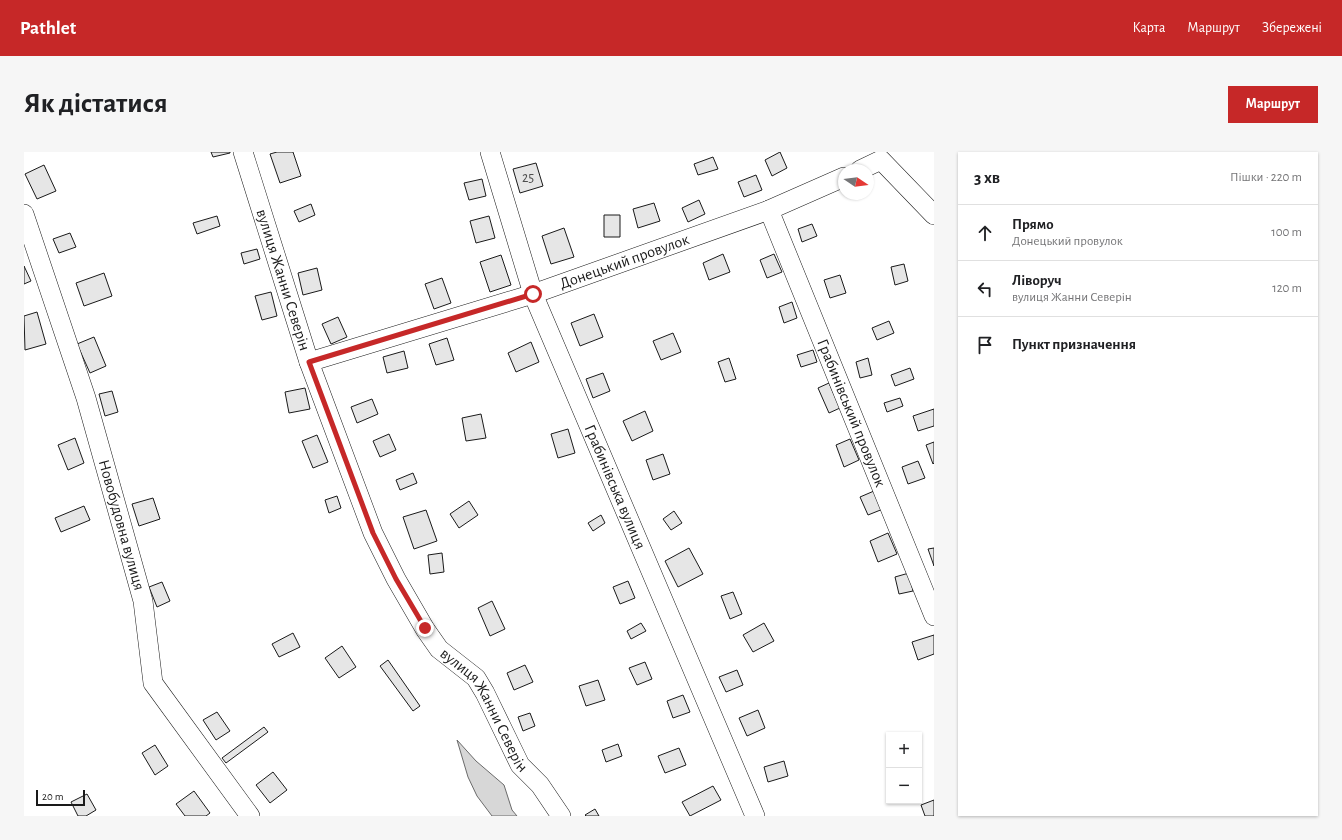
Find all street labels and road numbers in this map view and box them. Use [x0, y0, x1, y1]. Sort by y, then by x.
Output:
street label: вулиця Жанни Северін [253, 207, 313, 353]
street label: Донецький провулок [557, 231, 692, 292]
street label: Грабинівський провулок [814, 336, 889, 490]
street label: Грабинівська вулиця [582, 422, 649, 552]
street label: Новобудовна вулиця [96, 458, 148, 592]
street label: вулиця Жанни Северін [437, 645, 530, 775]

